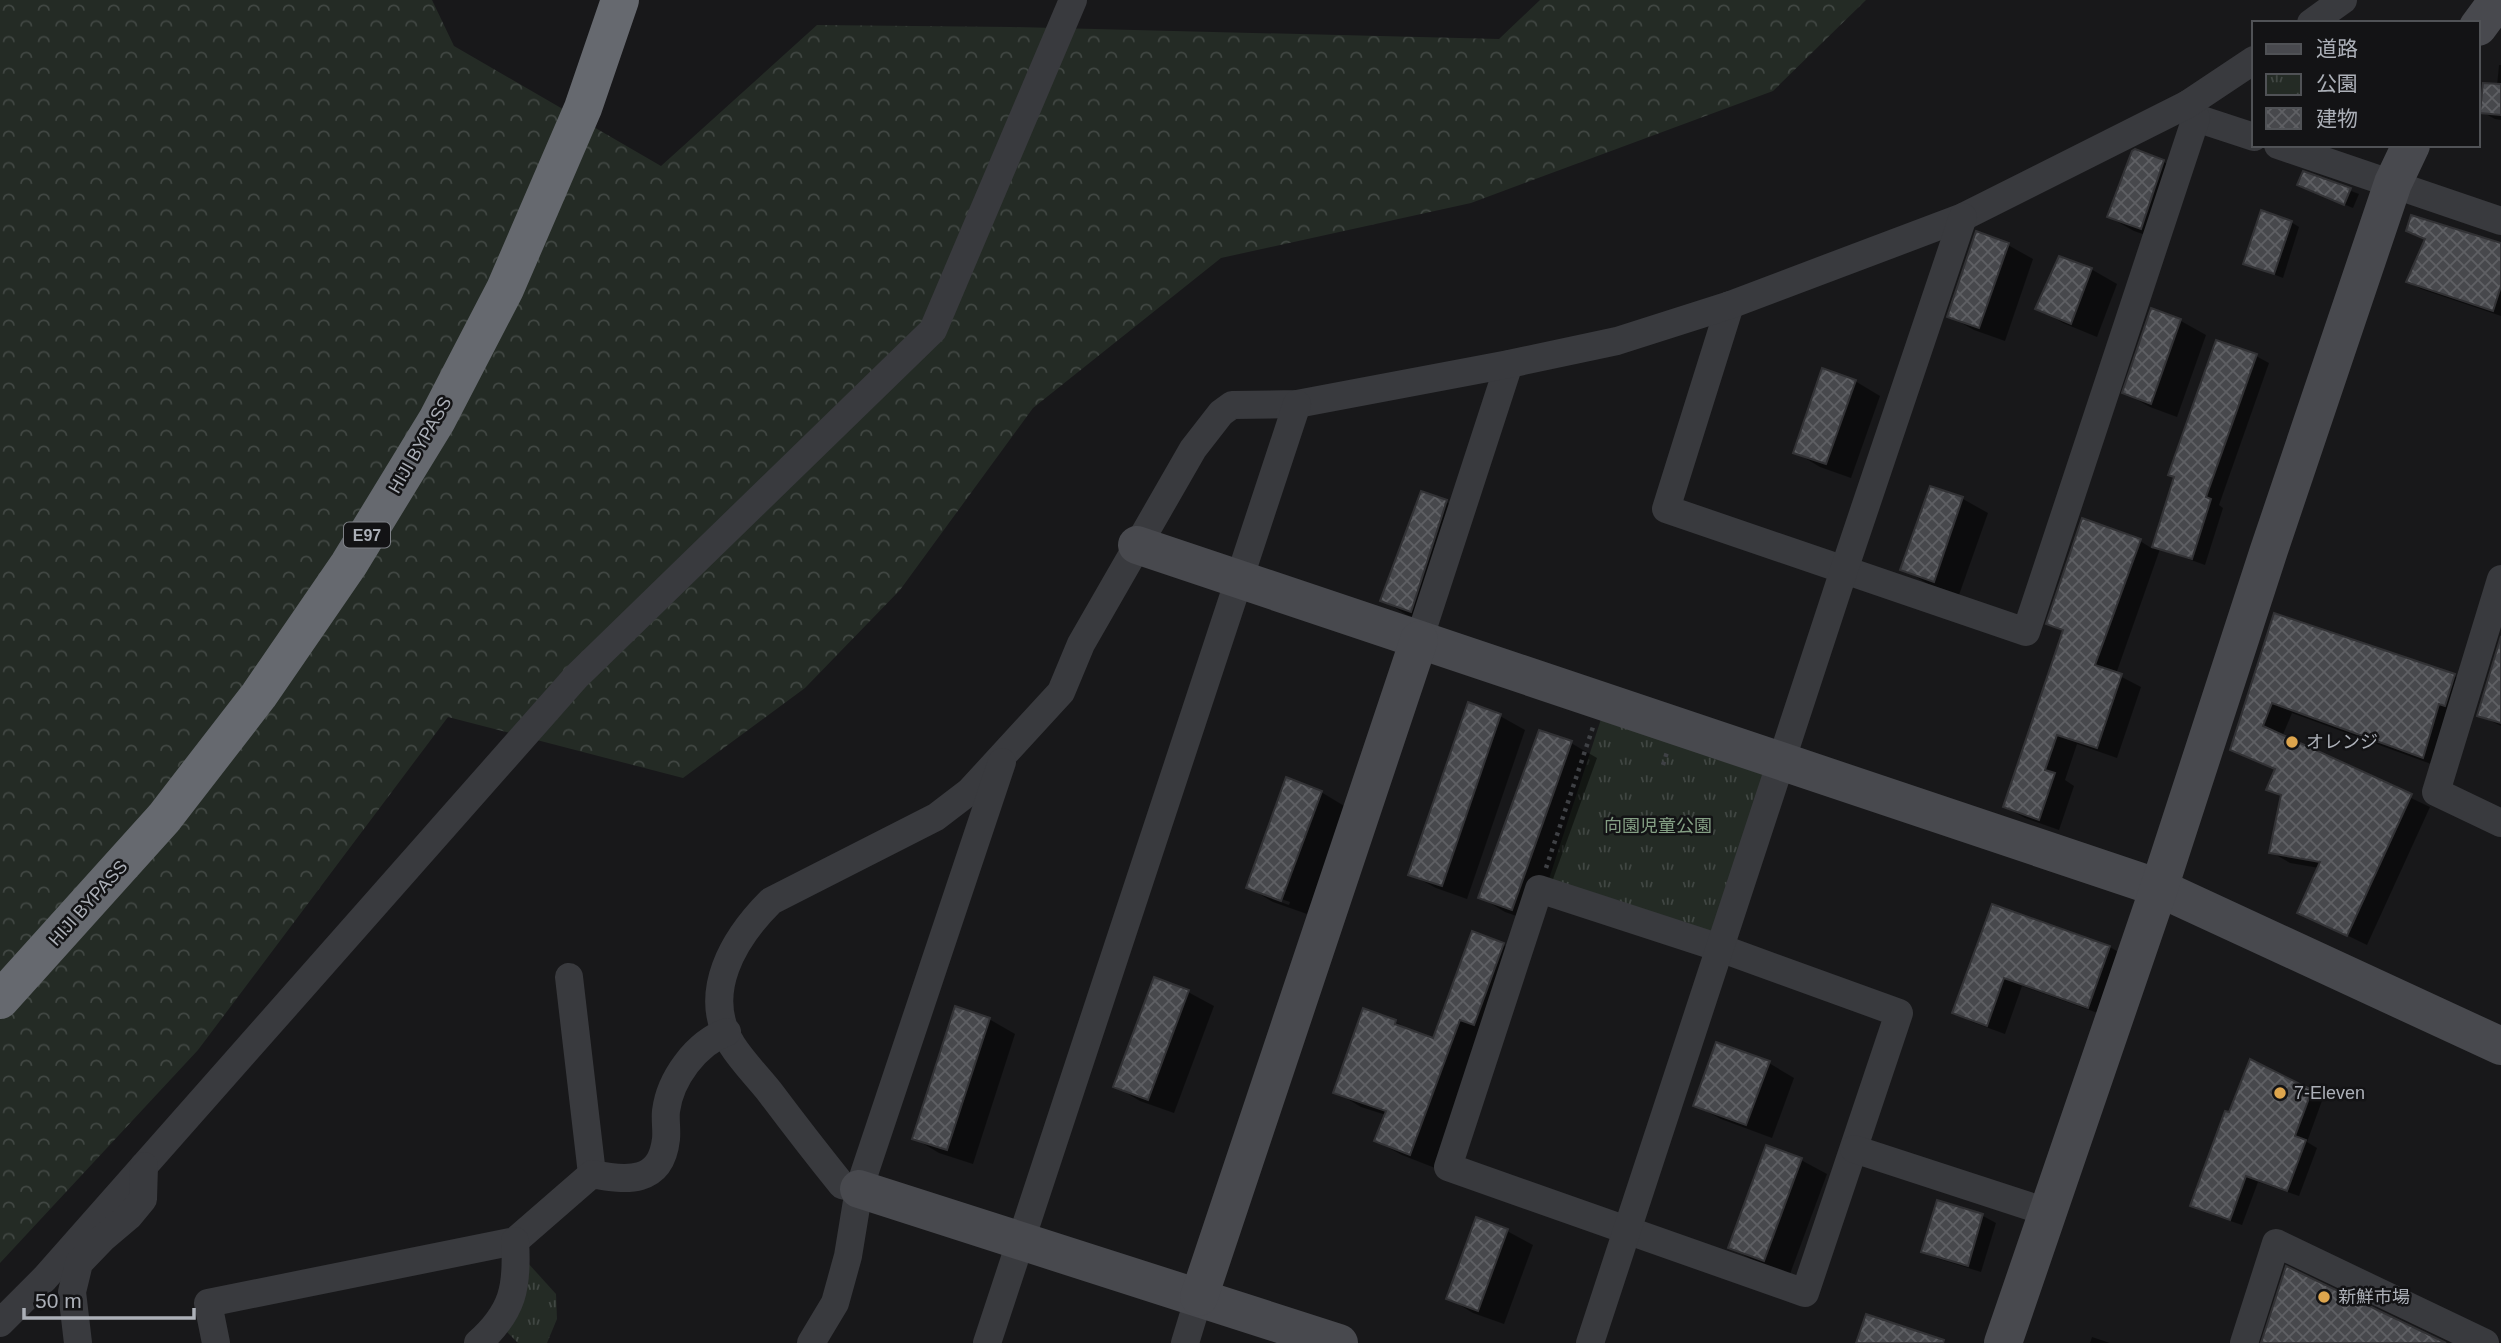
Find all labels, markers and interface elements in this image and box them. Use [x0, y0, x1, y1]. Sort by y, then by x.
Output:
legend [2252, 21, 2480, 147]
text: 道路 [2316, 37, 2358, 60]
text: 公園 [2316, 72, 2358, 95]
text: 建物 [2316, 107, 2358, 130]
street label: HIJI BYPASS [384, 393, 456, 497]
road number: E97 [344, 522, 390, 548]
place label: オレンジ [2306, 732, 2378, 752]
marker: オレンジ [2284, 734, 2300, 750]
park label: 向園児童公園 [1604, 816, 1712, 836]
street label: HIJI BYPASS [45, 856, 131, 950]
place label: 7-Eleven [2294, 1083, 2365, 1103]
marker: 7-Eleven [2272, 1085, 2288, 1101]
scale bar [24, 1276, 194, 1320]
place label: 新鮮市場 [2338, 1287, 2410, 1307]
text: 50 m [35, 1289, 82, 1312]
marker: 新鮮市場 [2316, 1289, 2332, 1305]

